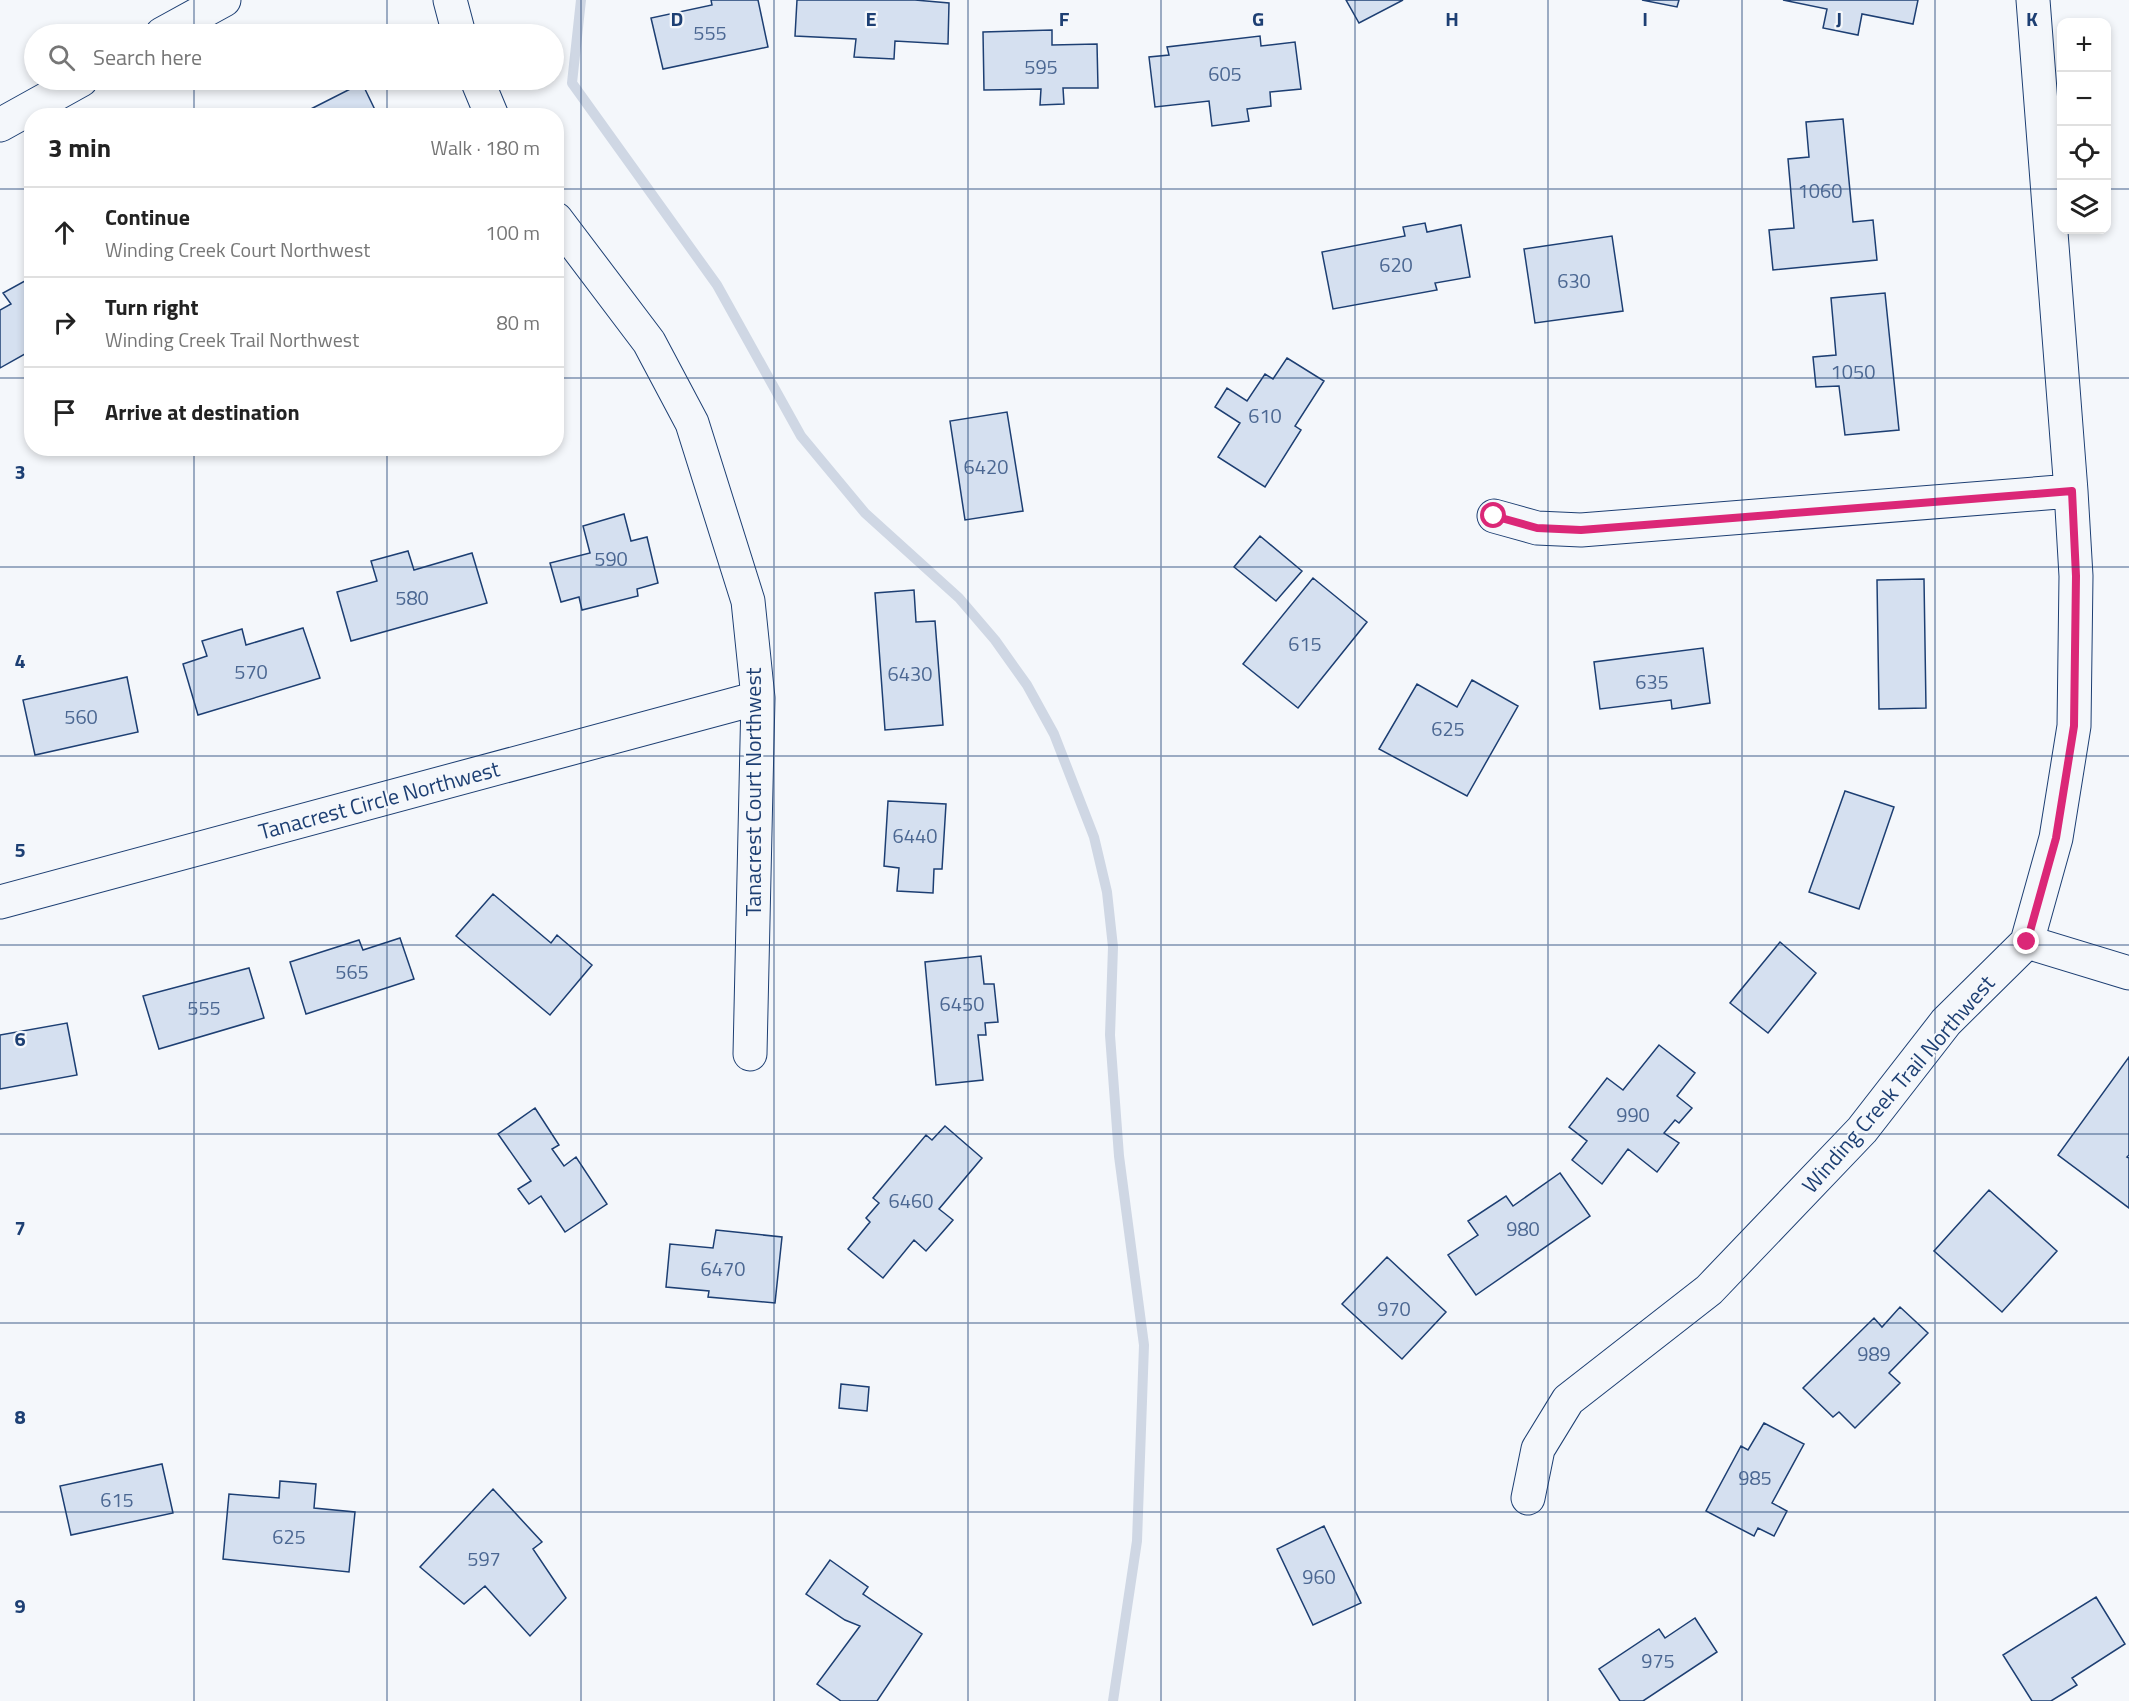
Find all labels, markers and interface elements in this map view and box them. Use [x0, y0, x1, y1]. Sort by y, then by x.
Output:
text: D [671, 3, 683, 34]
text: E [865, 3, 877, 34]
text: F [1059, 3, 1070, 34]
text: G [1252, 3, 1264, 34]
text: H [1445, 3, 1459, 34]
text: I [1642, 3, 1648, 34]
text: J [1836, 3, 1842, 34]
text: K [2026, 3, 2038, 34]
house number: 555 [693, 17, 727, 48]
map controls [2057, 18, 2111, 234]
button: + [2057, 18, 2111, 72]
search box [24, 24, 564, 90]
text: Search here [93, 40, 202, 74]
icon: search [45, 41, 78, 74]
house number: 595 [1024, 51, 1058, 82]
house number: 605 [1208, 58, 1242, 89]
button: − [2057, 72, 2111, 126]
button: locate [2057, 126, 2111, 180]
text: 3 min [48, 128, 111, 167]
text: Walk · 180 m [431, 132, 540, 163]
house number: 1060 [1798, 175, 1842, 206]
button: layers [2057, 180, 2111, 234]
text: Continue [105, 200, 190, 234]
icon: ahead [48, 216, 81, 249]
text: 100 m [485, 217, 540, 248]
text: Winding Creek Court Northwest [105, 234, 370, 265]
house number: 620 [1379, 249, 1413, 280]
house number: 630 [1557, 265, 1591, 296]
text: Turn right [105, 290, 199, 324]
icon: right [48, 306, 81, 339]
text: 80 m [496, 307, 540, 338]
text: Winding Creek Trail Northwest [105, 324, 359, 355]
house number: 1050 [1831, 356, 1875, 387]
text: Arrive at destination [105, 395, 300, 429]
icon: arrive [48, 396, 81, 429]
house number: 610 [1248, 400, 1282, 431]
house number: 6420 [964, 451, 1008, 482]
text: 3 [14, 456, 26, 487]
route start [1480, 502, 1506, 528]
house number: 590 [594, 543, 628, 574]
house number: 580 [395, 582, 429, 613]
house number: 615 [1288, 628, 1322, 659]
text: 4 [14, 645, 26, 676]
house number: 570 [234, 656, 268, 687]
house number: 6430 [888, 658, 932, 689]
house number: 635 [1635, 666, 1669, 697]
street label: Tanacrest Court Northwest [736, 667, 770, 916]
house number: 560 [64, 701, 98, 732]
house number: 625 [1431, 713, 1465, 744]
street label: Tanacrest Circle Northwest [255, 751, 504, 849]
house number: 6440 [893, 820, 937, 851]
text: 5 [14, 834, 26, 865]
route end [2013, 928, 2039, 954]
house number: 565 [335, 956, 369, 987]
street label: Winding Creek Trail Northwest [1793, 967, 2003, 1201]
house number: 6450 [940, 988, 984, 1019]
house number: 555 [187, 992, 221, 1023]
text: 6 [14, 1023, 26, 1054]
house number: 990 [1616, 1099, 1650, 1130]
house number: 6460 [889, 1185, 933, 1216]
text: 7 [14, 1212, 26, 1243]
house number: 980 [1506, 1213, 1540, 1244]
house number: 6470 [701, 1253, 745, 1284]
house number: 970 [1377, 1293, 1411, 1324]
house number: 989 [1857, 1338, 1891, 1369]
text: 8 [14, 1401, 26, 1432]
house number: 985 [1738, 1462, 1772, 1493]
house number: 615 [100, 1484, 134, 1515]
house number: 625 [272, 1521, 306, 1552]
house number: 597 [467, 1543, 501, 1574]
house number: 960 [1302, 1561, 1336, 1592]
text: 9 [14, 1590, 26, 1621]
house number: 975 [1641, 1645, 1675, 1676]

